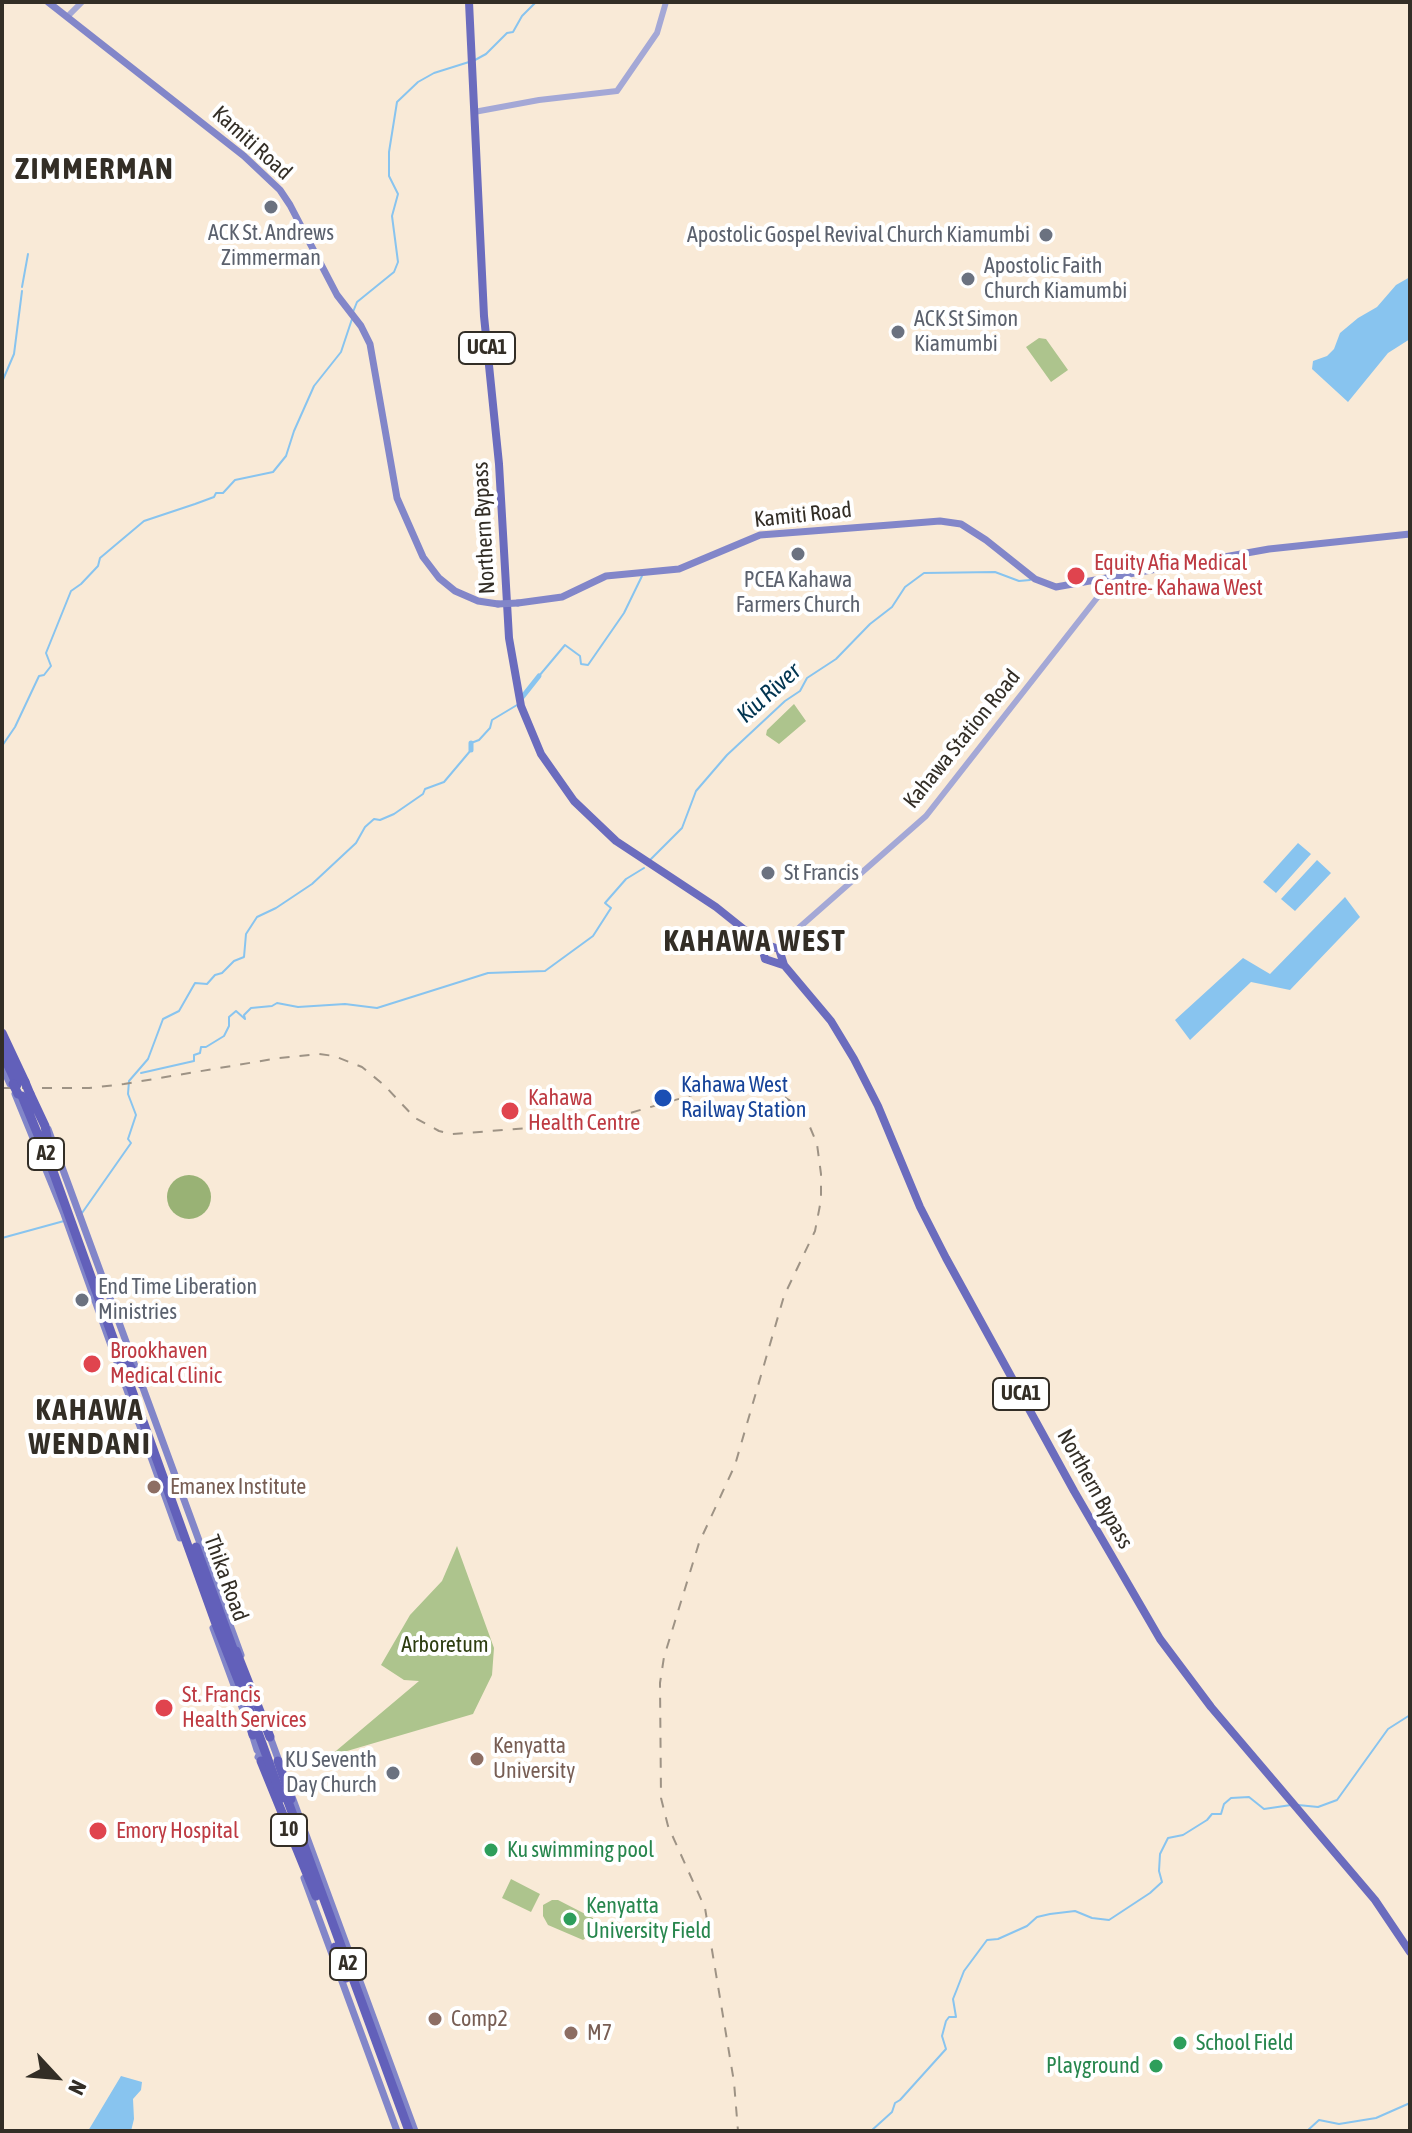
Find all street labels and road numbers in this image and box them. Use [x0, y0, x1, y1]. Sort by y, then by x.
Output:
street label: Kamiti Road [207, 100, 297, 186]
road number: UCA1 [459, 332, 515, 364]
street label: Northern Bypass [467, 461, 501, 595]
street label: Kamiti Road [753, 497, 853, 533]
street label: Kahawa Station Road [898, 664, 1026, 814]
road number: A2 [28, 1138, 64, 1170]
road number: UCA1 [993, 1378, 1049, 1410]
street label: Northern Bypass [1051, 1425, 1139, 1553]
street label: Thika Road [198, 1531, 254, 1625]
road number: 10 [271, 1814, 307, 1846]
road number: A2 [330, 1948, 366, 1980]

